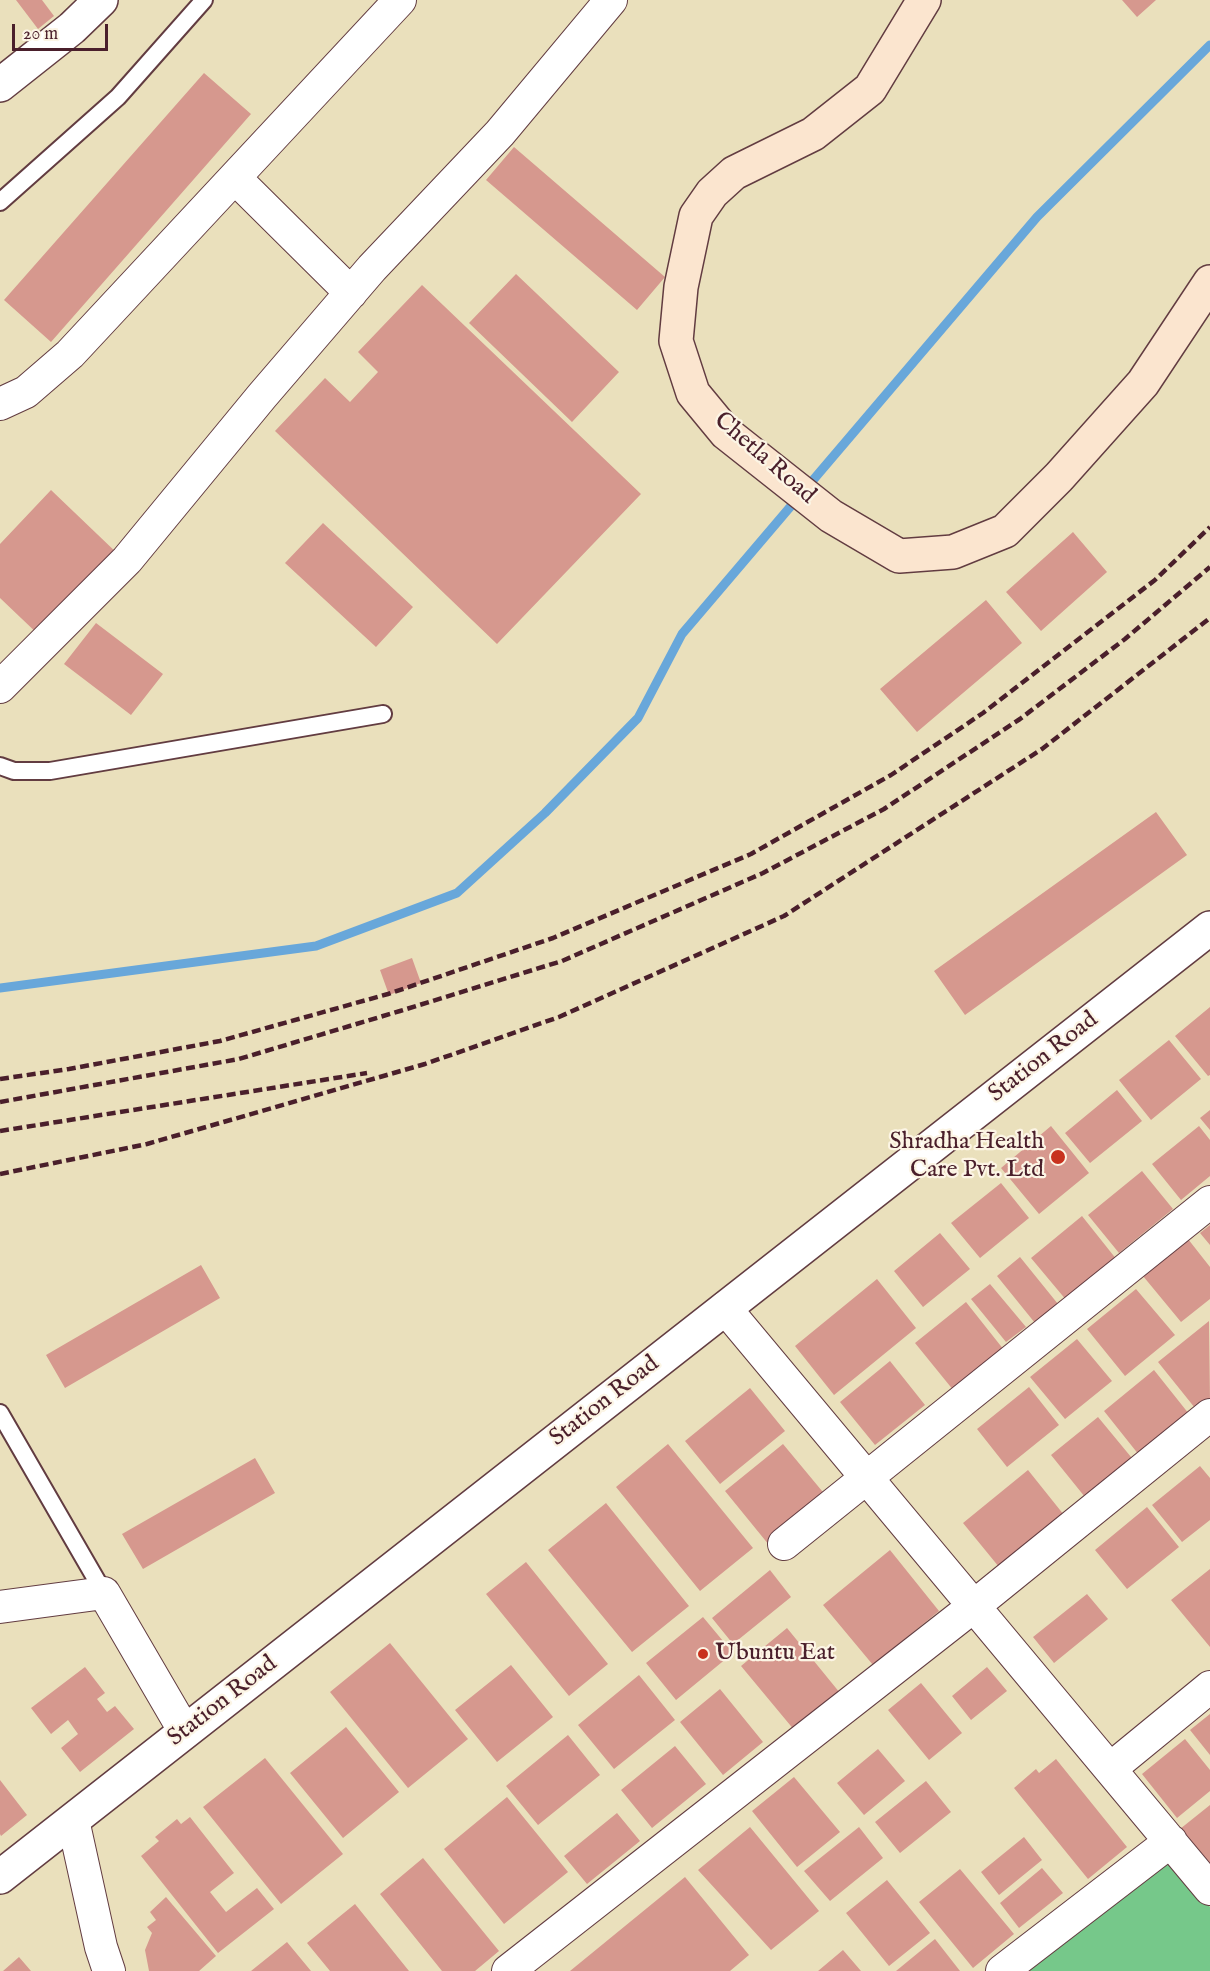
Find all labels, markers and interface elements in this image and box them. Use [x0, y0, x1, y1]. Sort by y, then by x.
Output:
scale bar [15, 12, 111, 50]
text: 20 m [23, 23, 58, 46]
street label: Chetla Road [707, 407, 821, 511]
street label: Station Road [984, 1006, 1104, 1110]
place label: Shradha Health Care Pvt. Ltd [889, 1129, 1044, 1185]
marker: Shradha Health Care Pvt. Ltd [1049, 1148, 1067, 1166]
street label: Station Road [545, 1350, 665, 1454]
place label: Ubuntu Eat [715, 1640, 835, 1668]
marker: Ubuntu Eat [696, 1647, 710, 1661]
street label: Station Road [163, 1650, 283, 1754]

